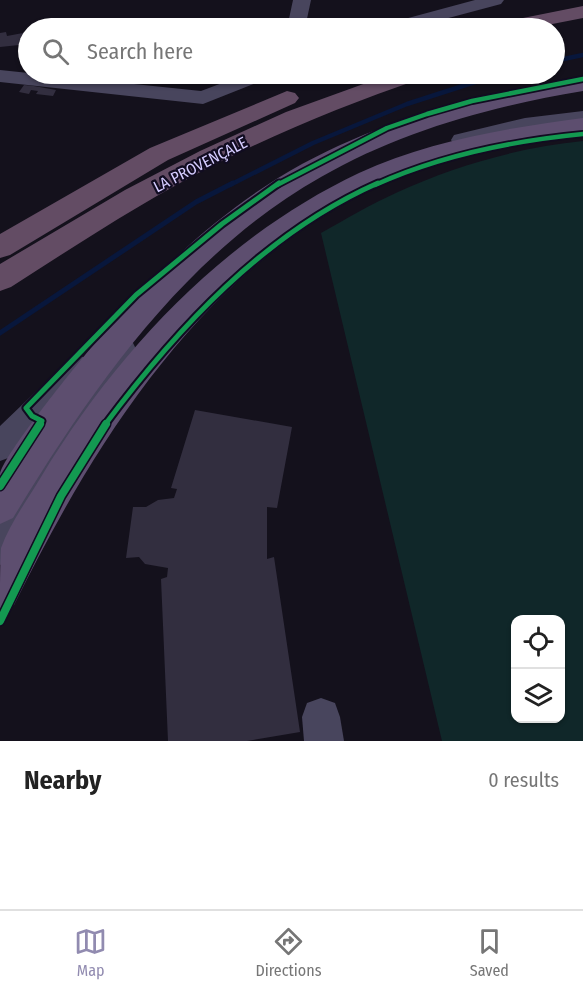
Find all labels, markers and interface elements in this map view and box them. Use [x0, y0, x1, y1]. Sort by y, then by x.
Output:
search box [18, 18, 565, 84]
icon: search [39, 35, 72, 68]
text: Search here [87, 38, 193, 65]
street label: LA PROVENÇALE [150, 133, 251, 197]
map controls [511, 615, 565, 723]
button: locate [511, 615, 565, 669]
button: layers [511, 669, 565, 723]
text: Nearby [24, 765, 101, 796]
text: 0 results [488, 768, 559, 792]
tab: Map [74, 925, 107, 980]
tab: Directions [255, 925, 322, 980]
tab: Saved [470, 925, 509, 980]

